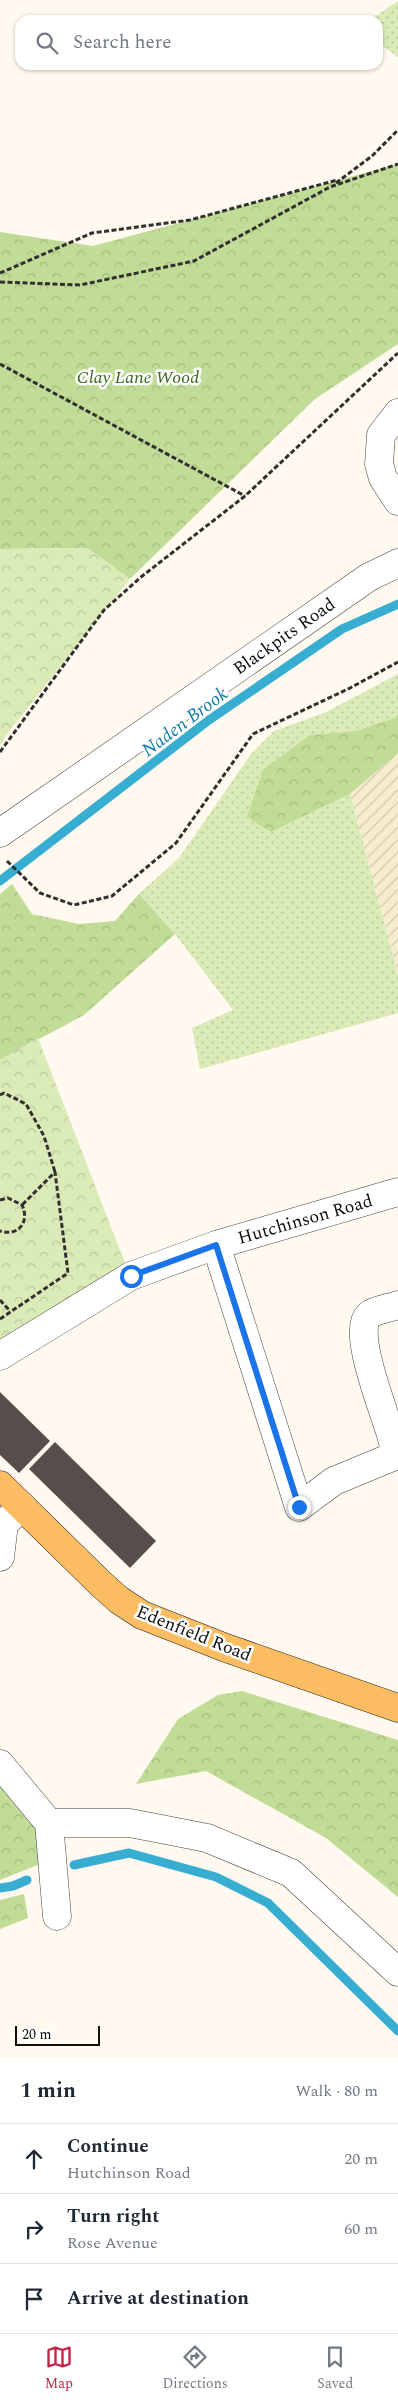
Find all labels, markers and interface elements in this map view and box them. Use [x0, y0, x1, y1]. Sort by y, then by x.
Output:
search box [15, 15, 383, 70]
text: Search here [73, 28, 172, 57]
icon: search [33, 29, 61, 57]
park label: Clay Lane Wood [77, 364, 199, 391]
street label: Blackpits Road [228, 591, 341, 682]
water label: Naden Brook [135, 680, 235, 765]
street label: Hutchinson Road [235, 1187, 376, 1252]
route start [120, 1265, 143, 1288]
route end [288, 1496, 311, 1519]
street label: Edenfield Road [132, 1598, 255, 1669]
scale bar [15, 2023, 100, 2046]
text: 20 m [22, 2024, 52, 2045]
text: 1 min [20, 2075, 76, 2107]
text: Walk · 80 m [295, 2079, 378, 2103]
text: Continue [67, 2132, 149, 2161]
icon: ahead [20, 2145, 48, 2173]
text: 20 m [344, 2147, 378, 2171]
text: Hutchinson Road [67, 2161, 191, 2185]
text: Turn right [67, 2202, 160, 2231]
icon: right [20, 2215, 48, 2243]
text: 60 m [344, 2217, 378, 2241]
text: Rose Avenue [67, 2231, 158, 2255]
text: Arrive at destination [67, 2284, 249, 2313]
icon: arrive [20, 2285, 48, 2313]
tab: Map [45, 2343, 73, 2394]
tab: Directions [162, 2343, 228, 2394]
tab: Saved [317, 2343, 353, 2394]

